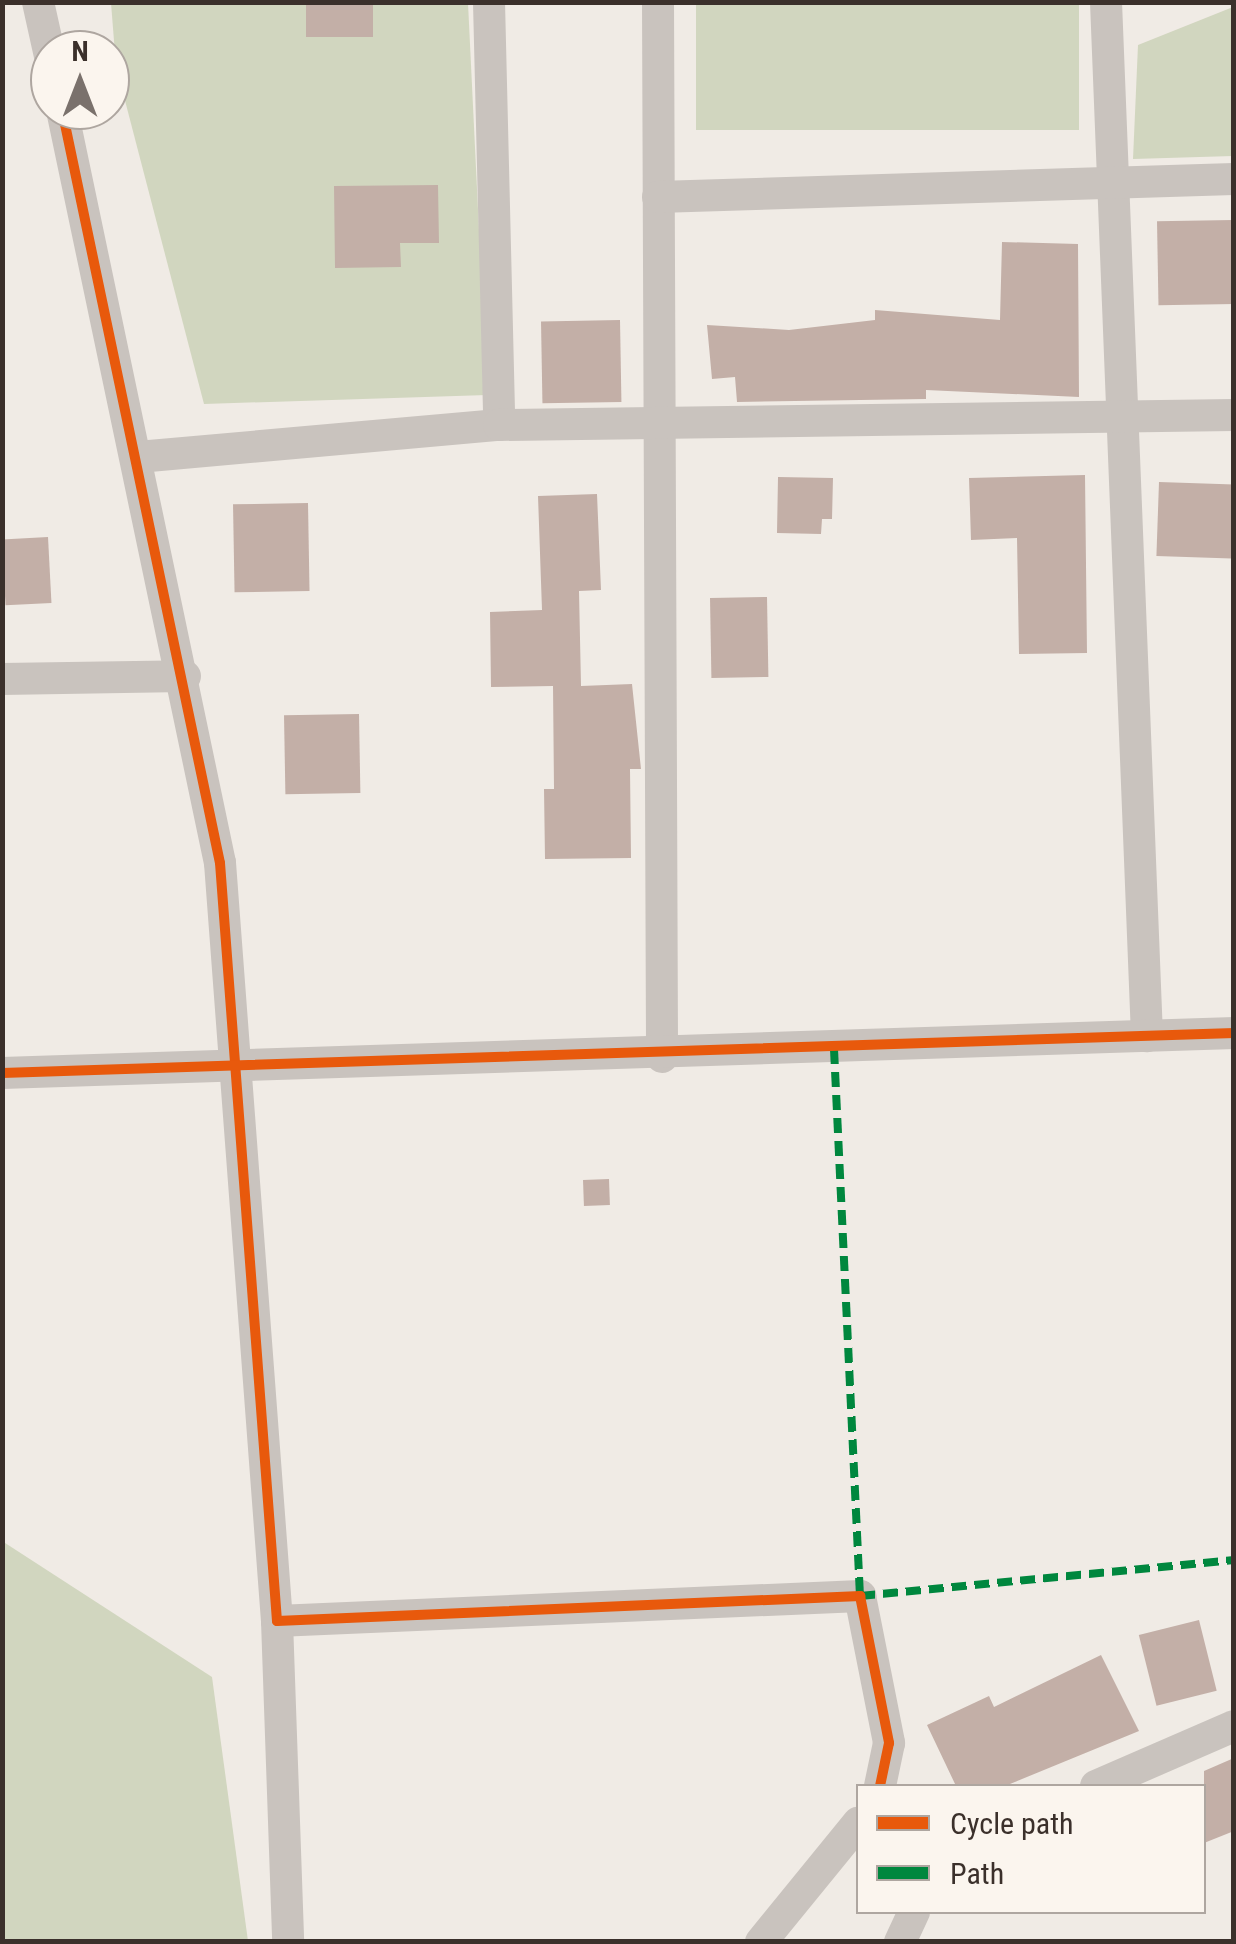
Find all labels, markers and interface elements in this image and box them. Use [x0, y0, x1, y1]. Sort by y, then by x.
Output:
north arrow [30, 30, 130, 130]
text: N [71, 35, 89, 68]
legend [856, 1784, 1206, 1914]
text: Cycle path [950, 1806, 1074, 1841]
text: Path [950, 1856, 1004, 1891]

